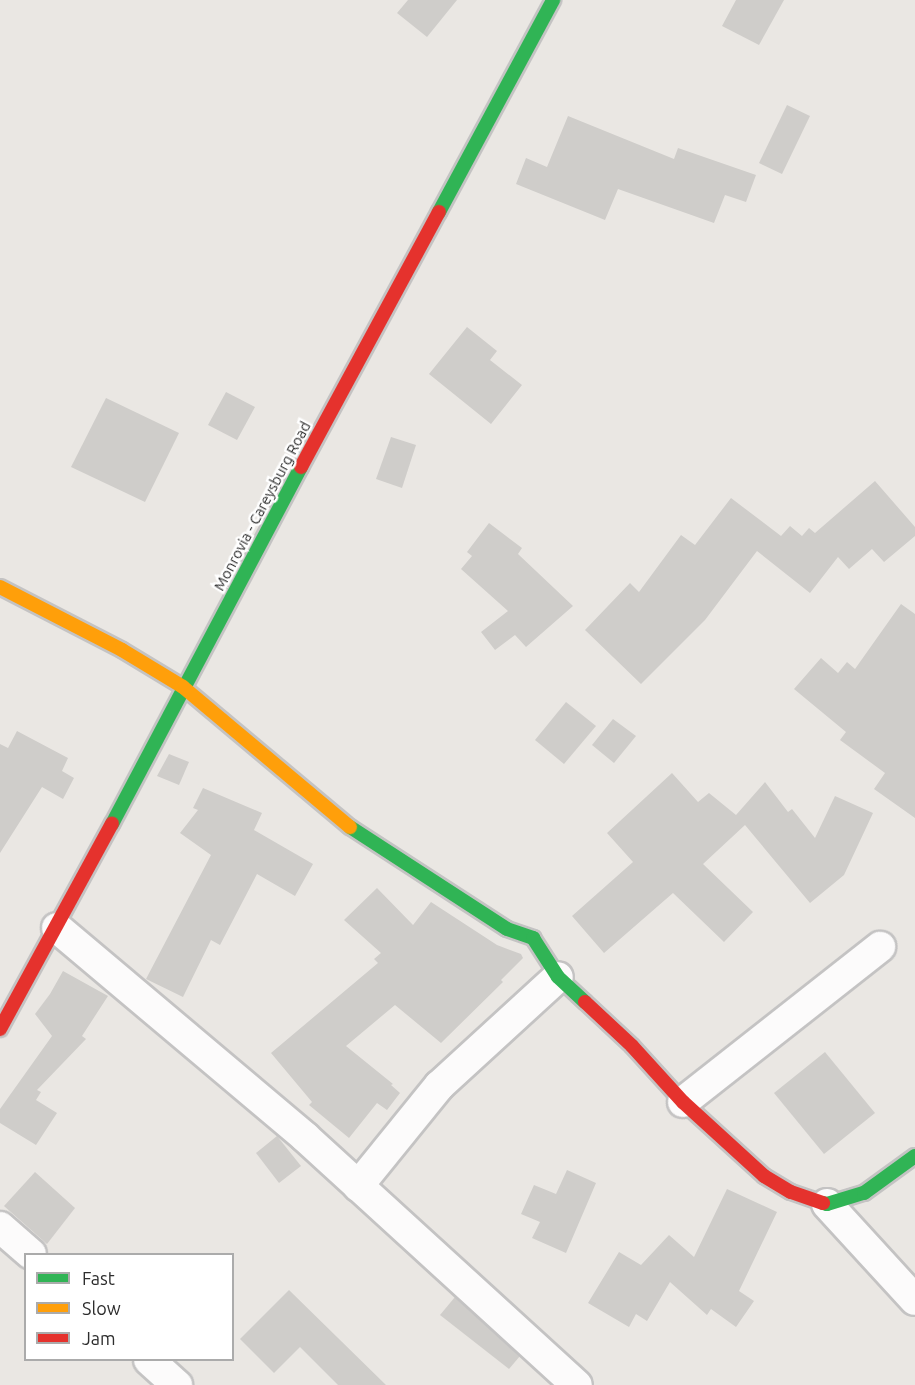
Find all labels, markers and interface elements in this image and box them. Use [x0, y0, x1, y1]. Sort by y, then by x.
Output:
street label: Monrovia - Careysburg Road [210, 418, 314, 594]
legend [24, 1253, 234, 1361]
text: Fast [82, 1268, 115, 1288]
text: Slow [82, 1298, 121, 1318]
text: Jam [82, 1328, 116, 1348]

